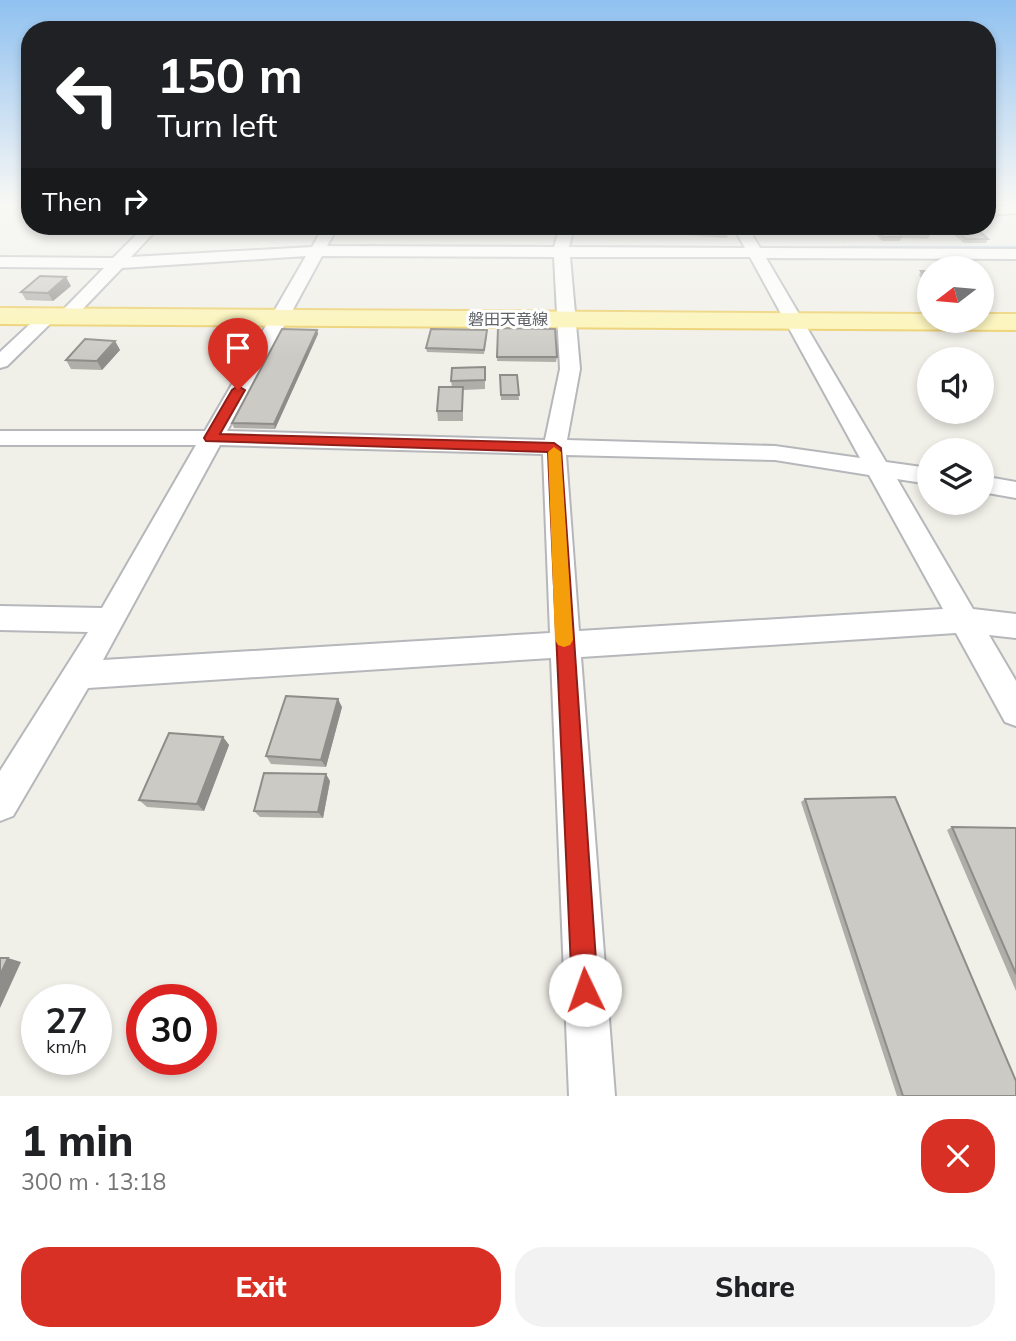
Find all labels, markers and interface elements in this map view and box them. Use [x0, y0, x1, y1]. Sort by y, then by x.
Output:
text: 150 m [157, 44, 303, 105]
icon: left [42, 49, 133, 140]
text: Turn left [157, 105, 277, 145]
icon: right [116, 182, 154, 220]
text: Then [42, 185, 102, 218]
north arrow [917, 256, 994, 332]
map controls [917, 256, 994, 515]
street label: 磐田天竜線 [468, 309, 548, 329]
pin [208, 318, 268, 390]
icon: arrive [219, 329, 257, 367]
button: sound [917, 347, 994, 424]
button: layers [917, 438, 994, 515]
position arrow [548, 953, 622, 1027]
speed limit sign: 30 [126, 984, 217, 1075]
text: 27 [45, 998, 88, 1042]
text: km/h [46, 1035, 87, 1058]
text: 1 min [21, 1114, 134, 1167]
button: close [921, 1119, 995, 1193]
text: 300 m · 13:18 [21, 1167, 166, 1196]
button: Exit [21, 1247, 501, 1327]
button: Share [515, 1247, 995, 1327]

